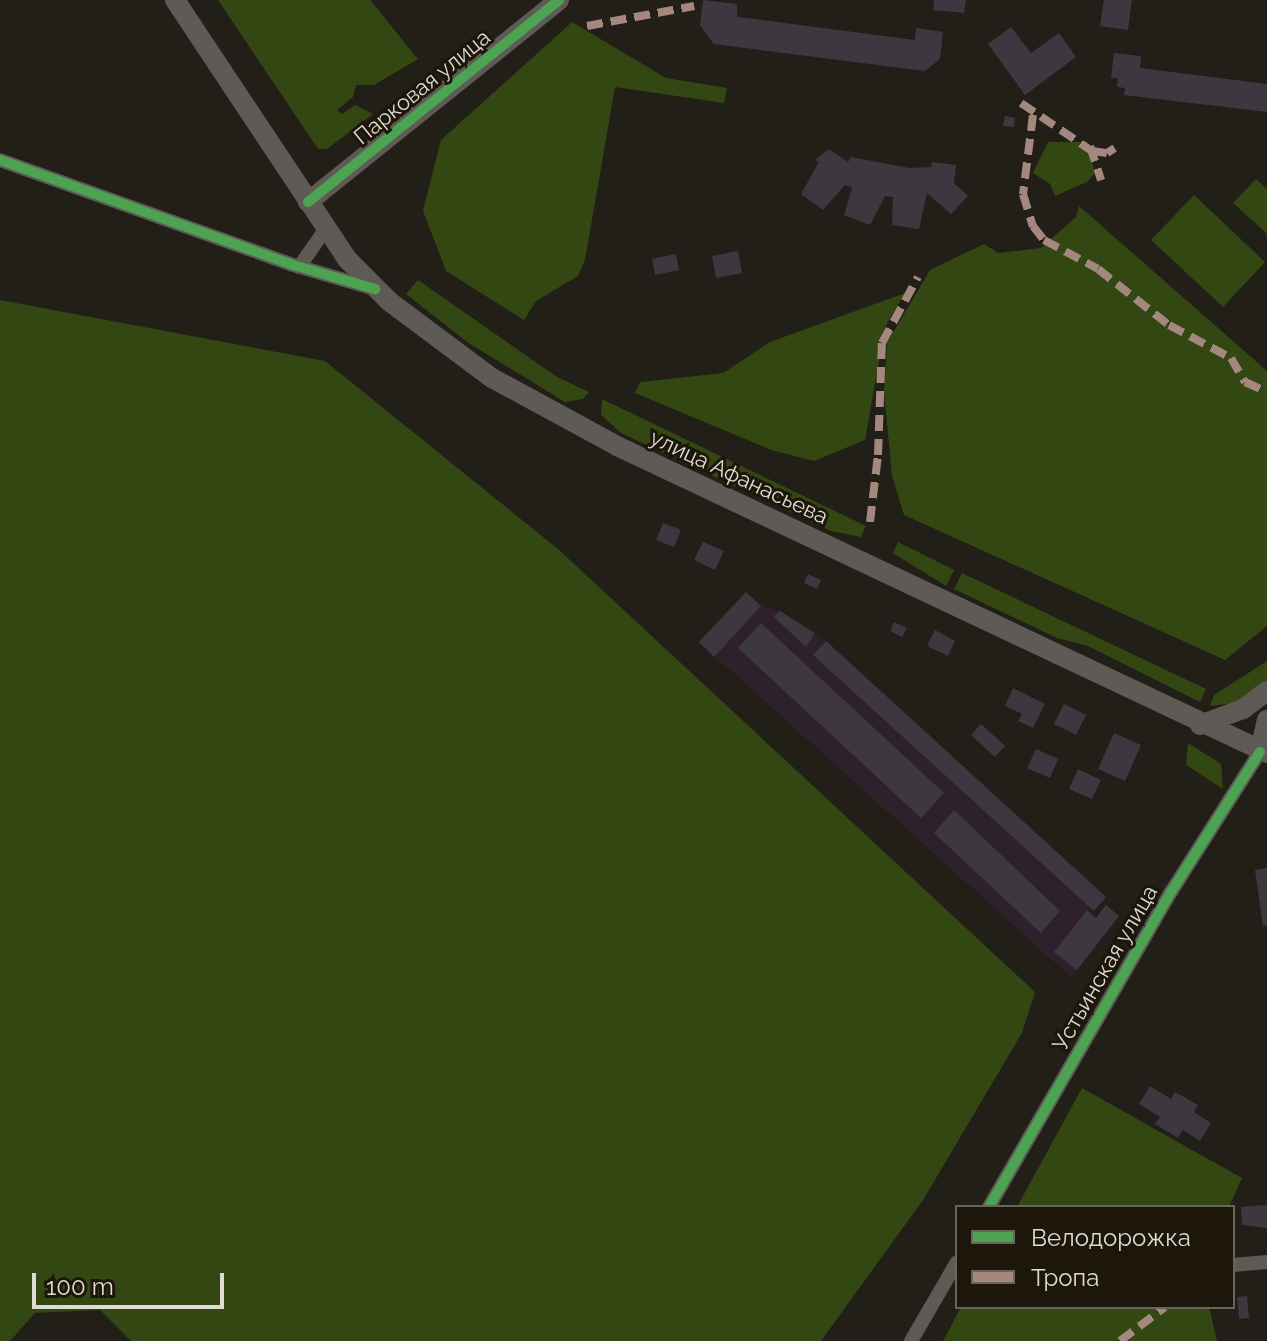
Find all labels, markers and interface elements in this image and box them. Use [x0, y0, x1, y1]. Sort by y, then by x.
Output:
street label: Парковая улица [348, 24, 496, 150]
street label: улица Афанасьева [645, 424, 833, 530]
street label: Устьинская улица [1047, 880, 1163, 1056]
legend [955, 1205, 1235, 1309]
text: Велодорожка [1031, 1223, 1191, 1252]
scale bar [36, 1257, 228, 1307]
text: Тропа [1031, 1263, 1099, 1292]
text: 100 m [46, 1272, 114, 1301]

